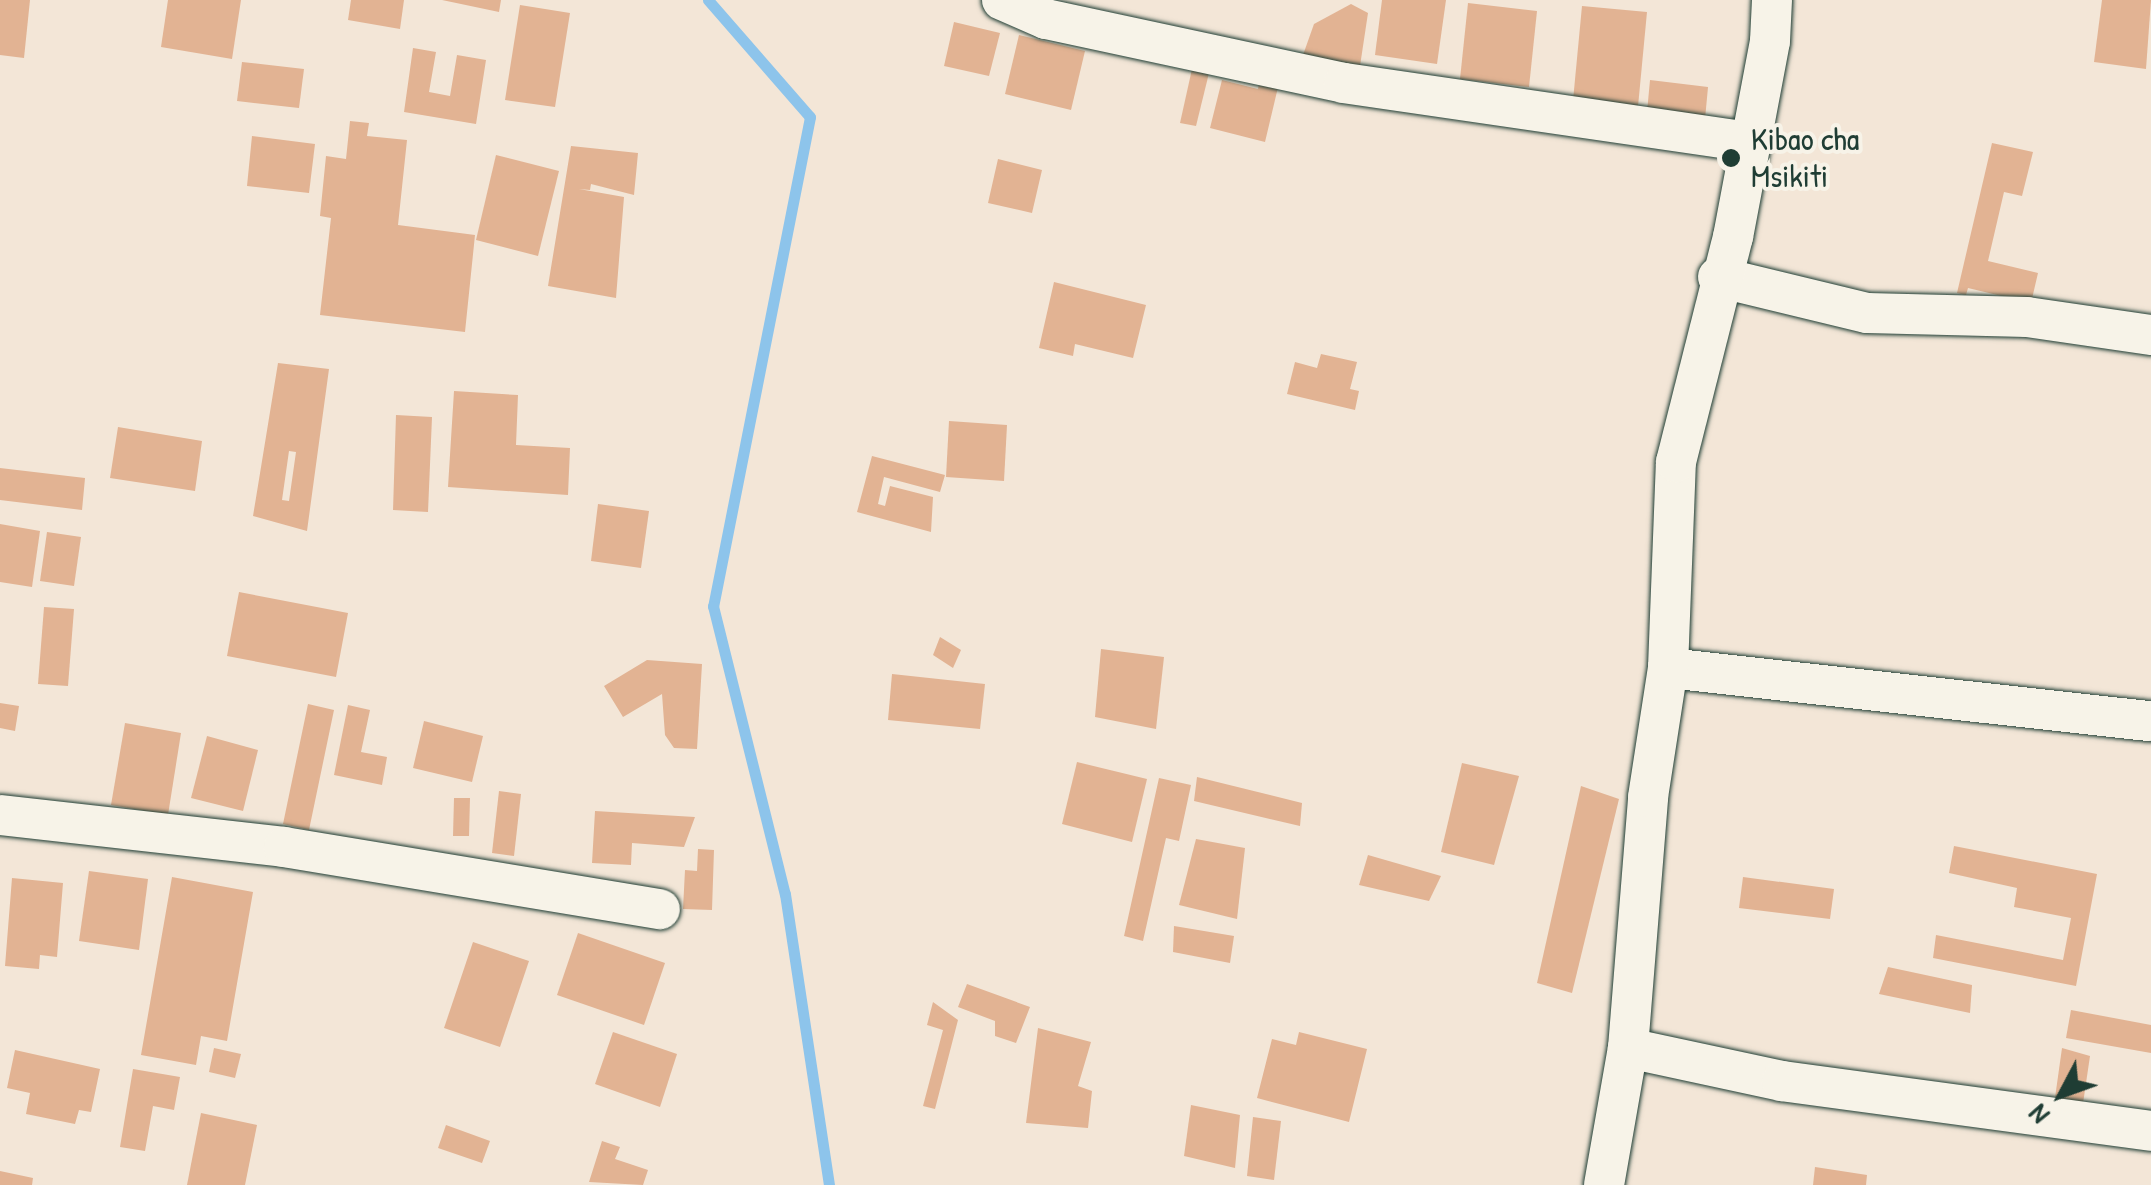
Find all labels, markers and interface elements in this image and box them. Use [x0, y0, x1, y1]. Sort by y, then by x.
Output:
place label: Kibao cha Msikiti [1751, 121, 1859, 196]
marker: Kibao cha Msikiti [1720, 147, 1742, 169]
north arrow [2011, 1045, 2111, 1145]
text: N [2019, 1097, 2058, 1133]

